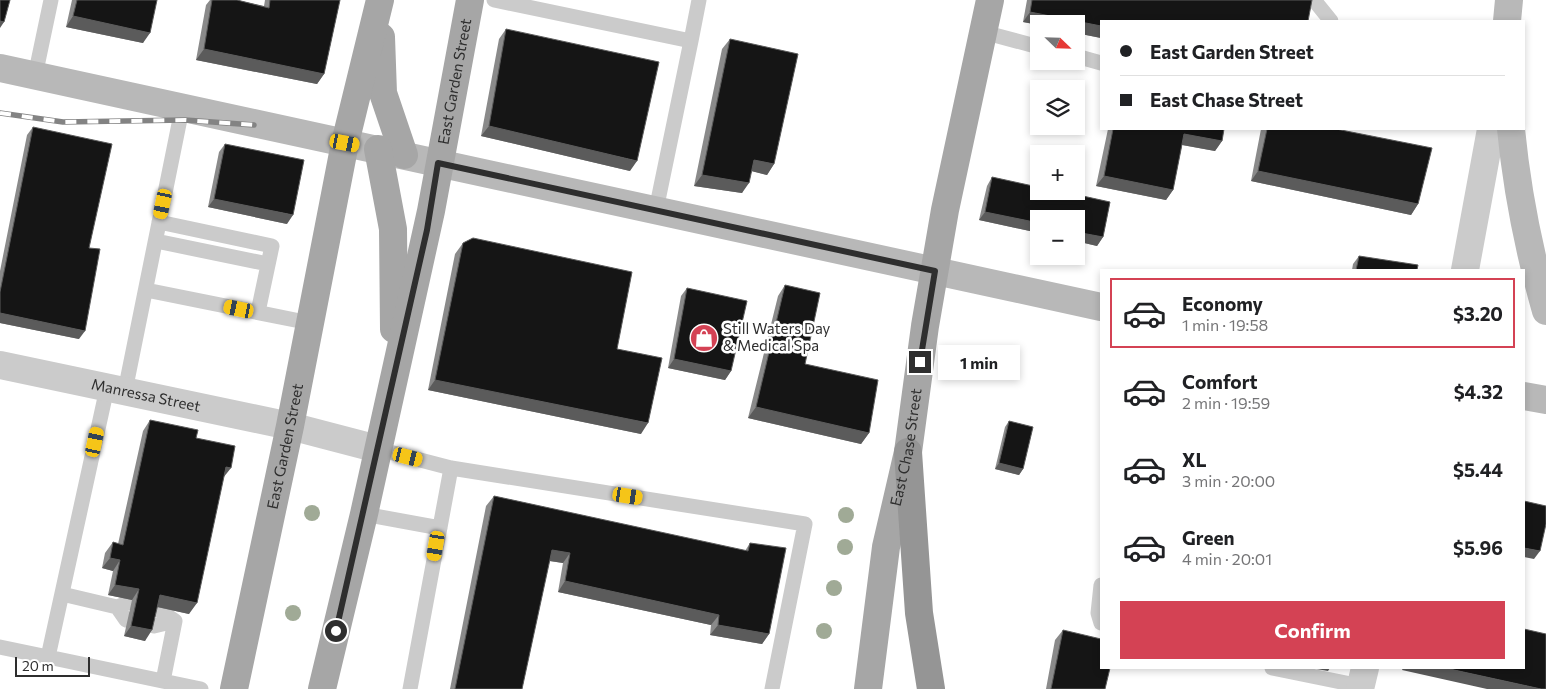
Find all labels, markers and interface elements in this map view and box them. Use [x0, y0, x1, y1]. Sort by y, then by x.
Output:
north arrow [1030, 15, 1085, 70]
map controls [1030, 15, 1085, 265]
street label: East Garden Street [434, 17, 474, 146]
text: East Garden Street [1150, 40, 1314, 63]
button: layers [1030, 80, 1085, 135]
text: East Chase Street [1150, 88, 1303, 111]
car [328, 133, 361, 153]
button: + [1030, 145, 1085, 200]
car [152, 188, 173, 220]
button: − [1030, 210, 1085, 265]
icon: car [1122, 291, 1167, 336]
text: Economy [1182, 292, 1263, 315]
car [222, 299, 255, 319]
text: $3.20 [1453, 302, 1503, 325]
text: 1 min · 19:58 [1182, 315, 1268, 334]
place label: Still Waters Day & Medical Spa [723, 319, 831, 354]
shop icon: Still Waters Day & Medical Spa [689, 323, 719, 353]
callout: 1 min [938, 344, 1020, 380]
route end [909, 351, 931, 373]
text: 1 min [960, 353, 998, 372]
icon: car [1122, 369, 1167, 414]
text: Comfort [1182, 370, 1258, 393]
street label: Manressa Street [90, 374, 202, 415]
text: $4.32 [1454, 380, 1503, 403]
street label: East Garden Street [263, 382, 306, 511]
street label: East Chase Street [886, 387, 924, 508]
text: 2 min · 19:59 [1182, 393, 1270, 412]
car [84, 426, 105, 458]
car [391, 446, 424, 468]
icon: car [1122, 447, 1167, 492]
text: XL [1182, 448, 1207, 471]
text: $5.44 [1453, 458, 1503, 481]
text: 3 min · 20:00 [1182, 471, 1275, 490]
car [612, 486, 643, 506]
icon: car [1122, 525, 1167, 570]
text: Green [1182, 526, 1234, 549]
car [426, 530, 445, 562]
text: $5.96 [1453, 536, 1503, 559]
text: 4 min · 20:01 [1182, 549, 1272, 568]
button: Confirm [1120, 601, 1505, 659]
route start [325, 620, 347, 642]
scale bar [15, 654, 90, 677]
text: 20 m [22, 657, 54, 674]

